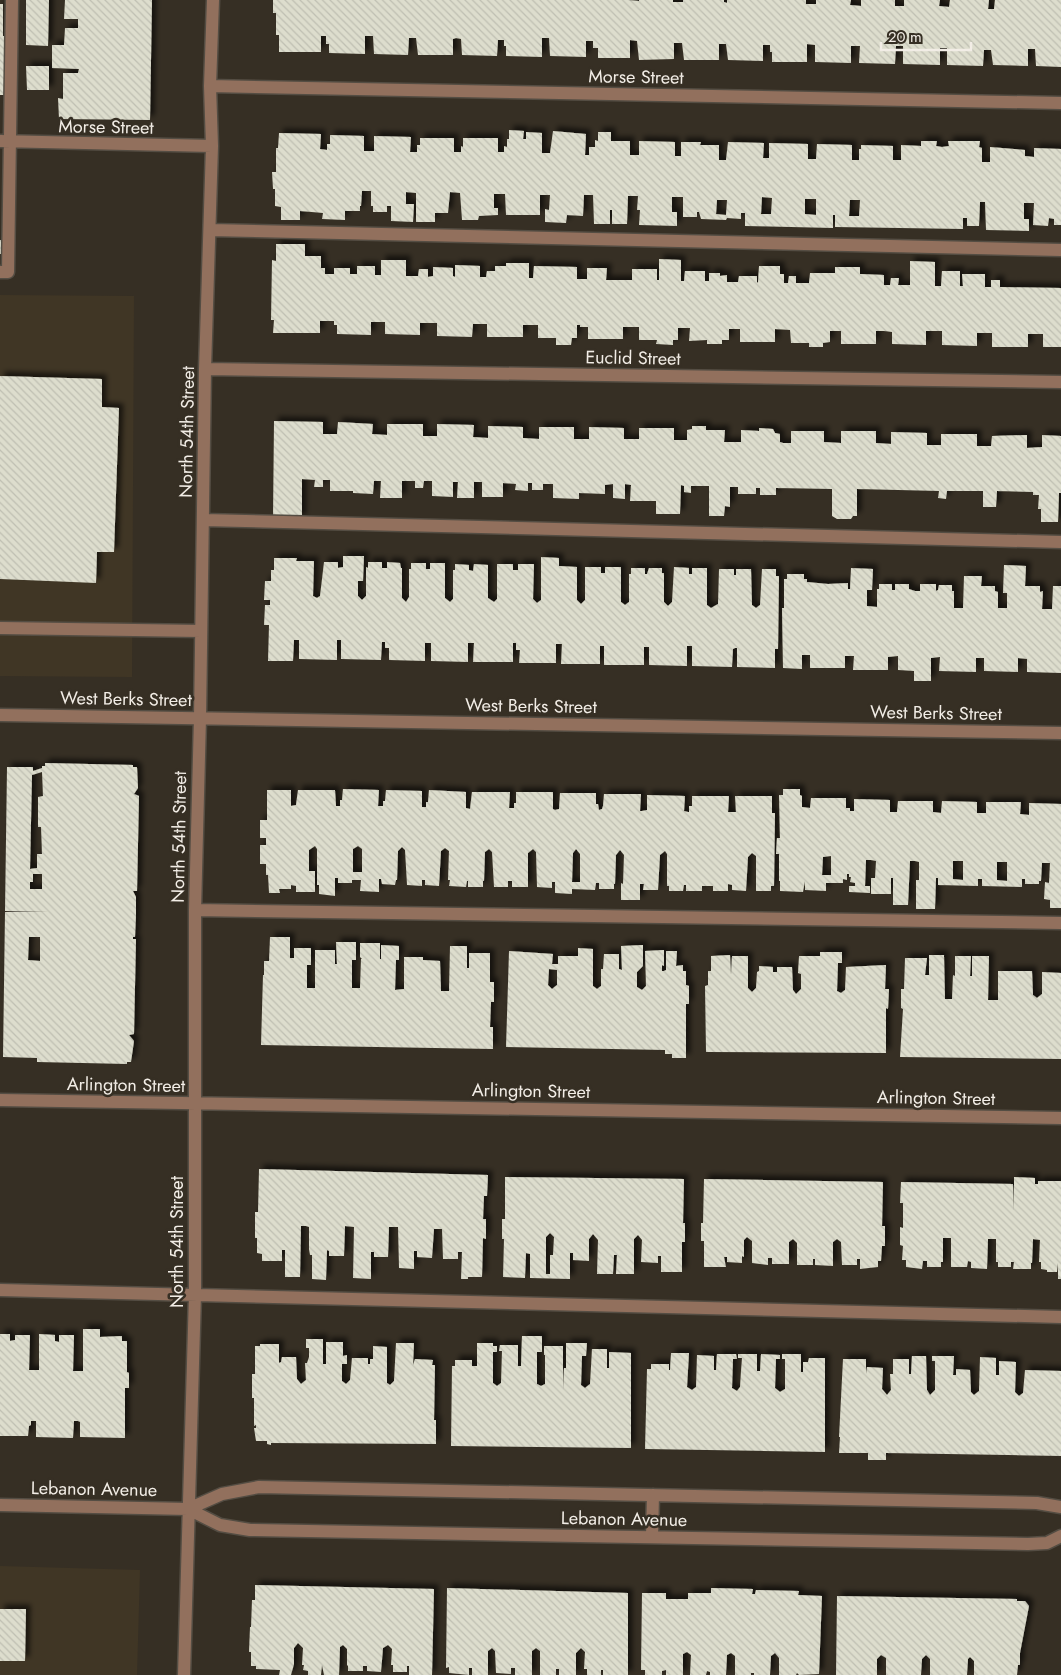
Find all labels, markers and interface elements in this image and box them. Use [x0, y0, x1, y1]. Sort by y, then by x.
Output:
scale bar [881, 20, 971, 52]
text: 20 m [888, 26, 922, 48]
street label: Morse Street [588, 63, 685, 91]
street label: Morse Street [58, 113, 155, 141]
street label: Euclid Street [585, 344, 682, 372]
street label: North 54th Street [173, 365, 201, 498]
street label: West Berks Street [60, 685, 193, 713]
street label: West Berks Street [465, 692, 598, 720]
street label: West Berks Street [870, 699, 1003, 727]
street label: North 54th Street [165, 770, 193, 903]
street label: Arlington Street [67, 1071, 186, 1099]
street label: Arlington Street [472, 1077, 591, 1105]
street label: Arlington Street [877, 1084, 996, 1112]
street label: North 54th Street [164, 1175, 190, 1308]
street label: Lebanon Avenue [31, 1475, 157, 1503]
street label: Lebanon Avenue [561, 1505, 687, 1533]

